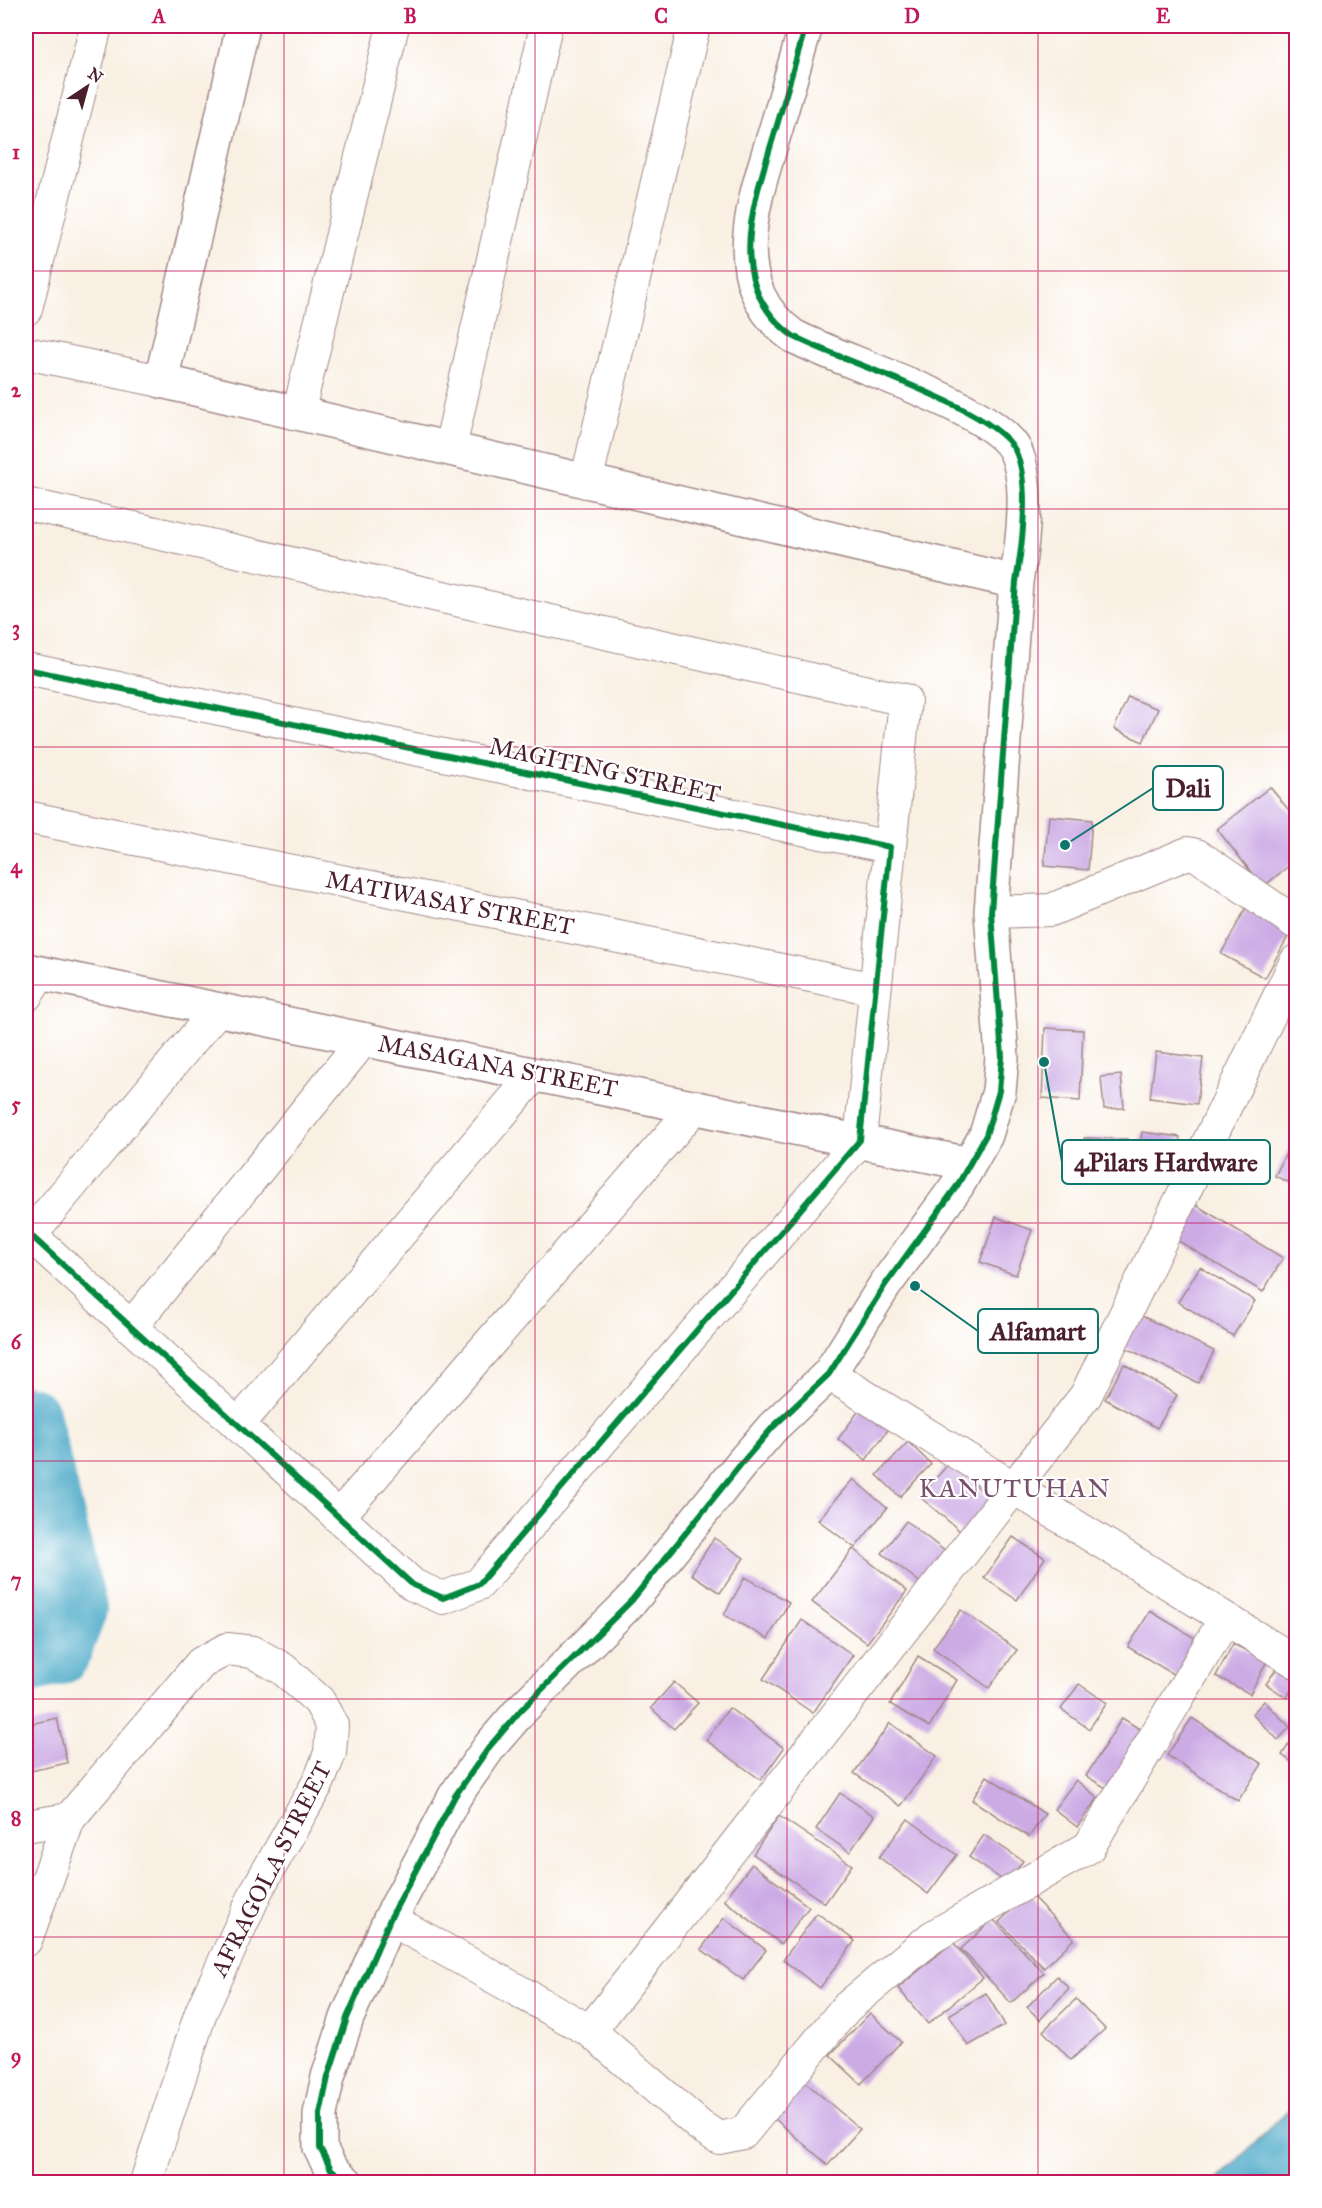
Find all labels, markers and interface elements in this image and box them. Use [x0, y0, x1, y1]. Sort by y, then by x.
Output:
text: A [150, 4, 166, 28]
text: B [403, 4, 417, 28]
text: C [654, 4, 668, 28]
text: D [904, 4, 920, 28]
text: E [1156, 4, 1171, 28]
north arrow [57, 57, 117, 117]
text: N [84, 64, 107, 87]
text: 1 [12, 140, 20, 164]
text: 2 [11, 378, 22, 402]
text: 3 [12, 616, 20, 641]
street label: MAGITING STREET [487, 731, 723, 809]
callout: Dali [1153, 766, 1223, 810]
text: Dali [1165, 772, 1212, 804]
text: 4 [10, 854, 22, 879]
street label: MATIWASAY STREET [323, 864, 577, 942]
street label: MASAGANA STREET [376, 1028, 620, 1104]
text: 5 [11, 1092, 21, 1116]
callout: 4Pilars Hardware [1062, 1140, 1270, 1184]
text: 4Pilars Hardware [1074, 1146, 1258, 1178]
callout: Alfamart [978, 1309, 1098, 1353]
text: Alfamart [988, 1315, 1087, 1347]
text: 6 [11, 1330, 23, 1354]
district label: KANUTUHAN [919, 1472, 1111, 1504]
text: 7 [11, 1568, 22, 1592]
street label: AFRAGOLA STREET [203, 1756, 338, 1983]
text: 8 [11, 1806, 21, 1830]
text: 9 [11, 2044, 21, 2069]

